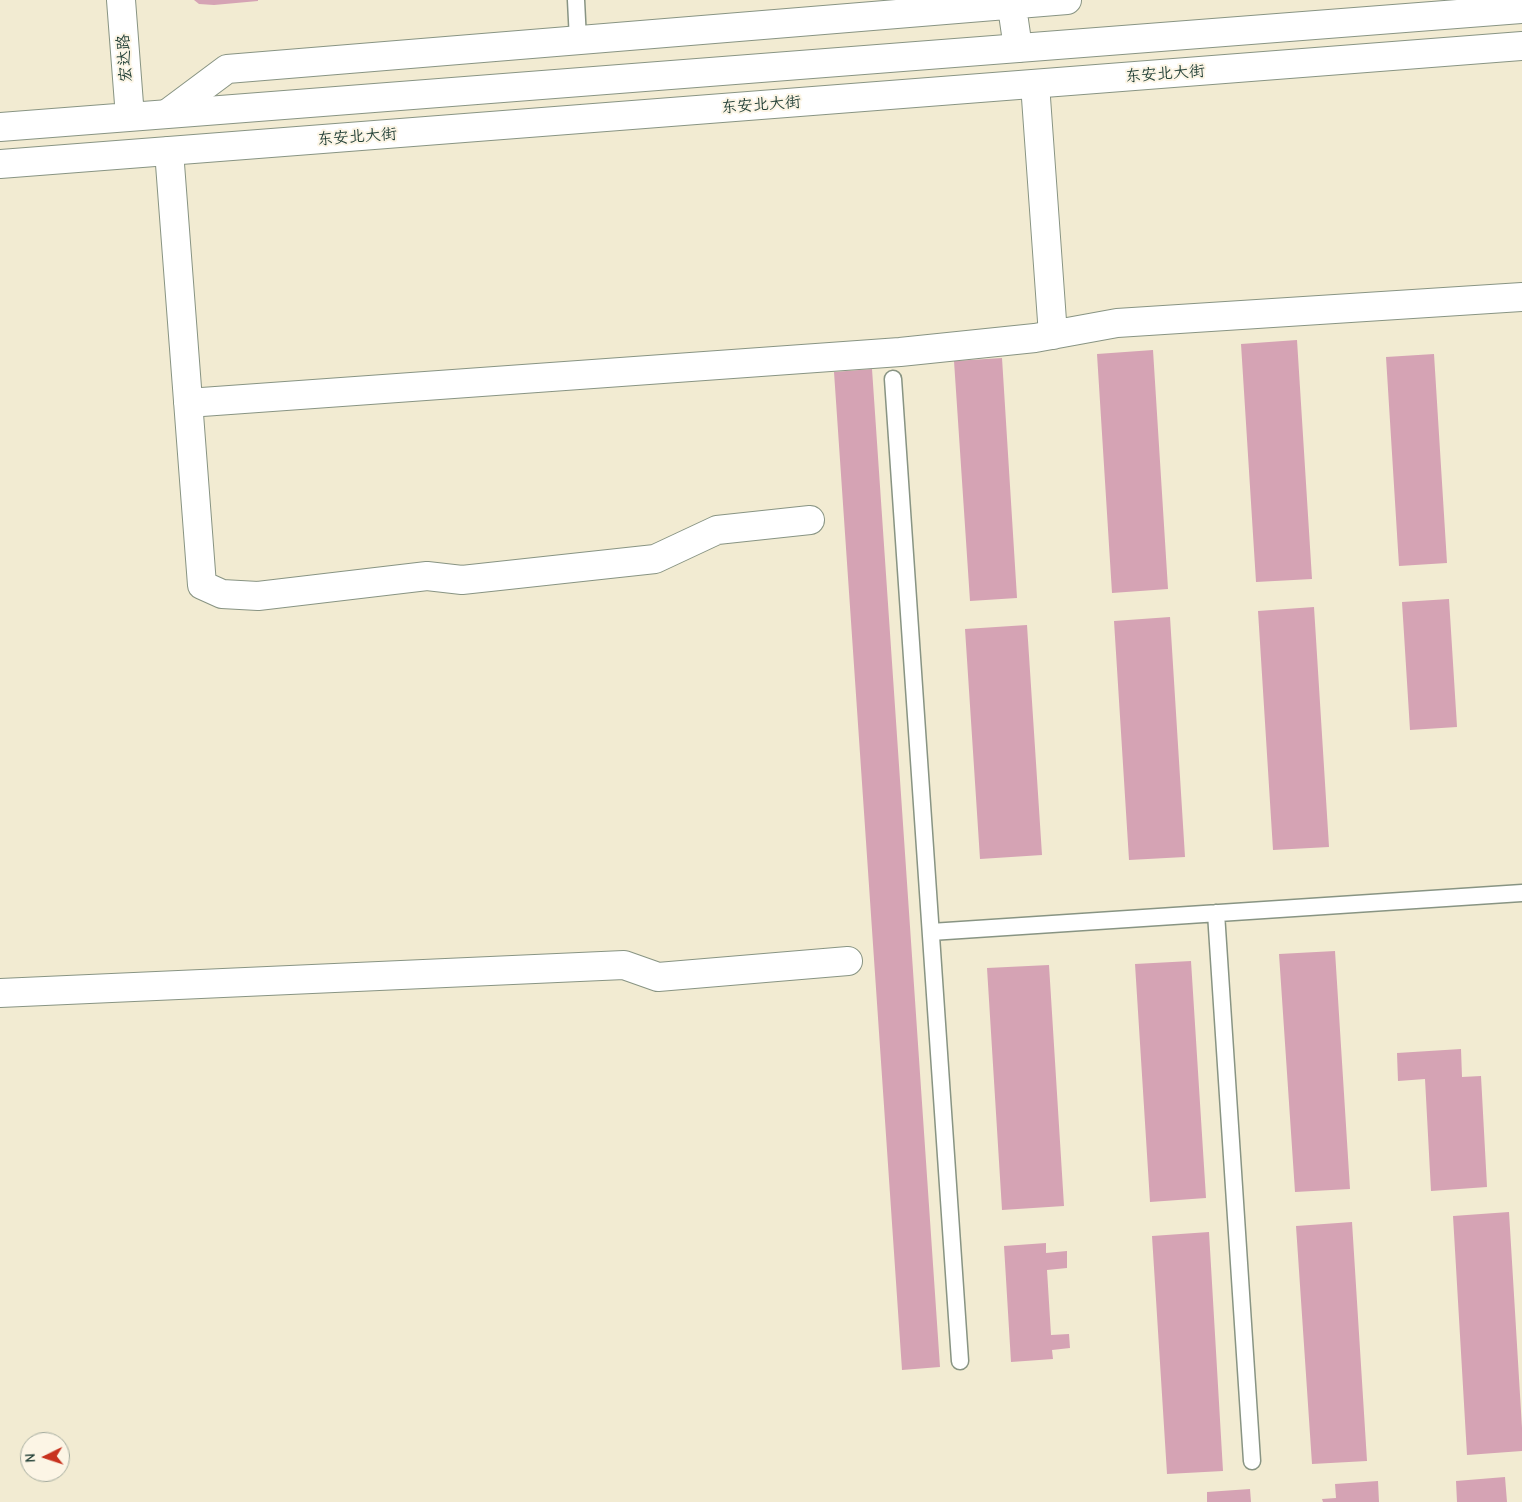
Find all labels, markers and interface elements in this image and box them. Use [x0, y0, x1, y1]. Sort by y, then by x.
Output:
street label: 宏达路 [114, 33, 136, 83]
street label: 东安北大街 [1124, 62, 1206, 86]
street label: 东安北大街 [720, 93, 802, 117]
street label: 东安北大街 [316, 125, 398, 149]
north arrow [20, 1432, 70, 1482]
text: N [22, 1453, 39, 1463]

